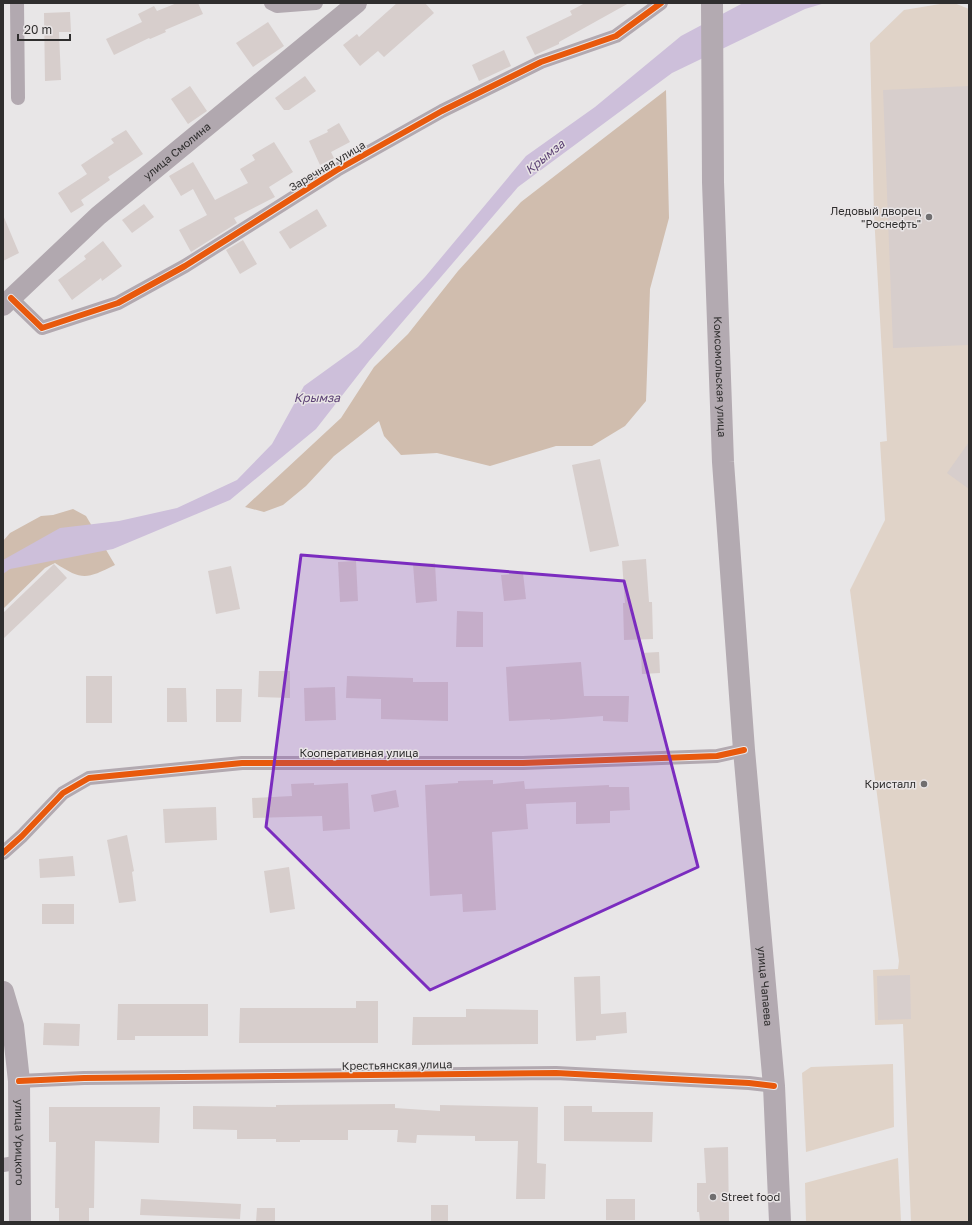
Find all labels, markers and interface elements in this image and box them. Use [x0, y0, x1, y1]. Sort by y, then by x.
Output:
scale bar [18, 16, 70, 42]
text: 20 m [24, 22, 52, 37]
street label: улица Смолина [140, 119, 213, 182]
water label: Крымза [522, 135, 568, 177]
street label: Заречная улица [286, 138, 367, 193]
place label: Ледовый дворец "Роснефть" [830, 204, 921, 230]
marker: Ледовый дворец "Роснефть" [924, 212, 934, 222]
street label: Комсомольская улица [712, 316, 729, 438]
water label: Крымза [294, 390, 341, 405]
street label: Кооперативная улица [299, 746, 419, 759]
place label: Кристалл [865, 777, 916, 790]
marker: Кристалл [919, 779, 929, 789]
street label: улица Чапаева [756, 946, 776, 1027]
street label: Крестьянская улица [342, 1057, 452, 1072]
street label: улица Урицкого [13, 1099, 27, 1186]
place label: Street food [721, 1190, 780, 1203]
marker: Street food [708, 1192, 718, 1202]

